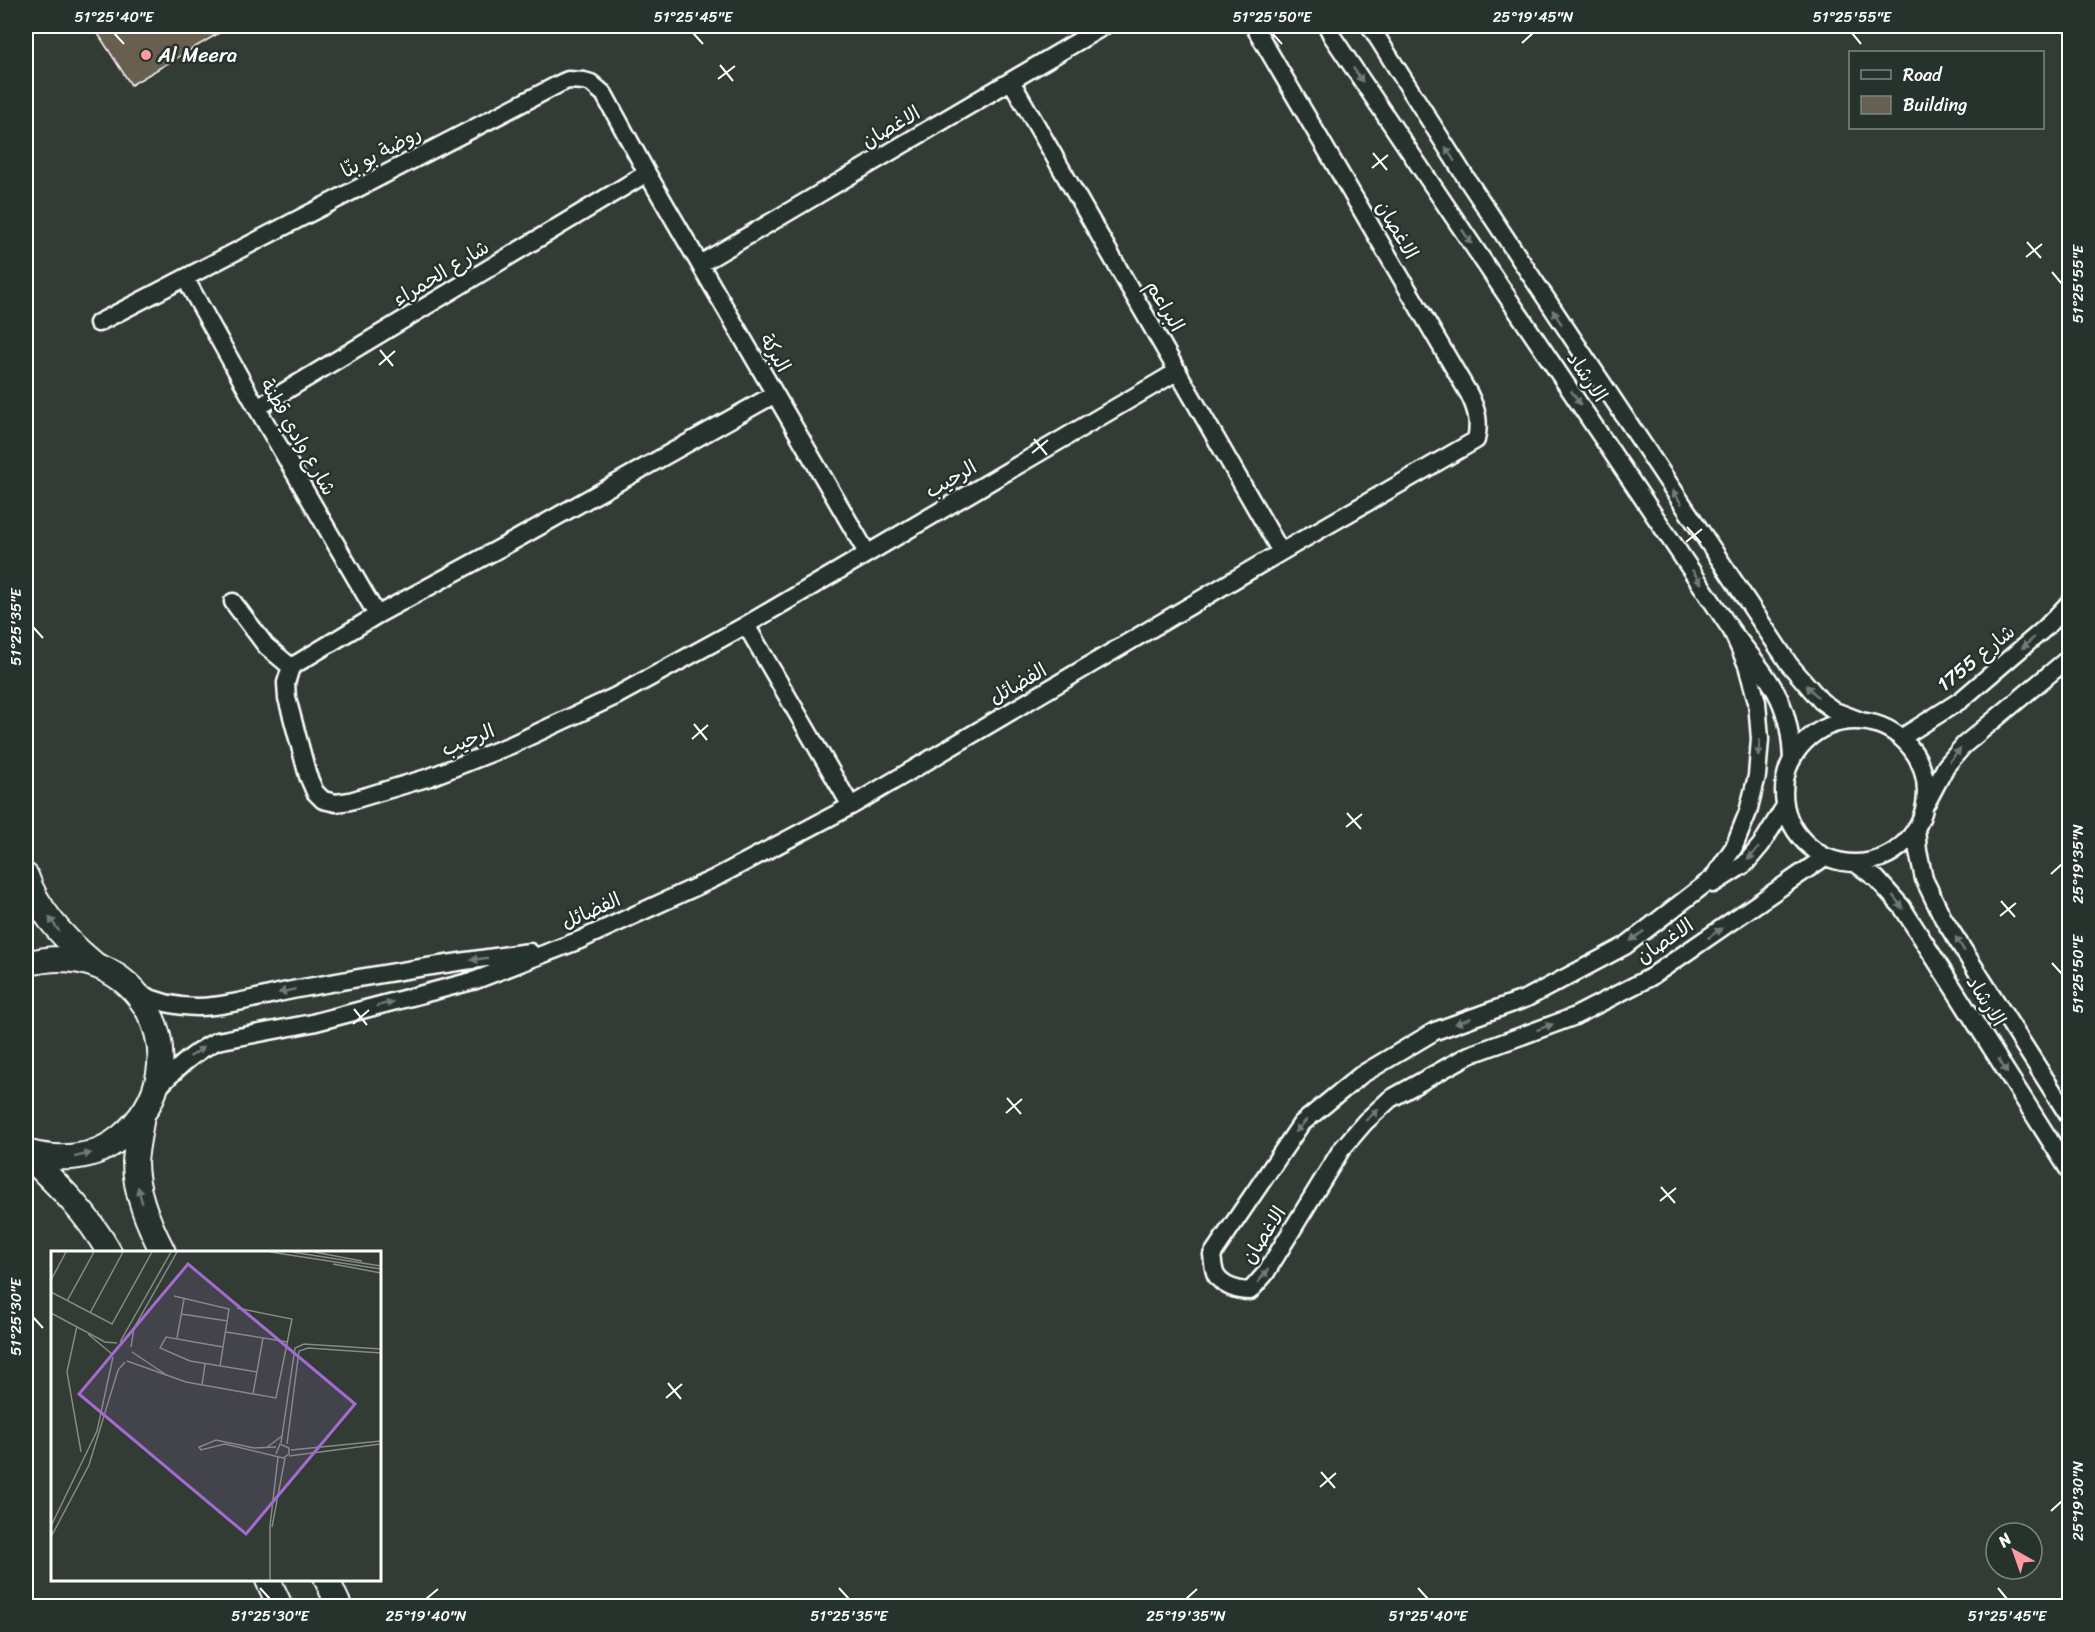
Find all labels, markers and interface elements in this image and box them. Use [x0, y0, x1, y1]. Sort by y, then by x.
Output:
text: 51°25'40"E [75, 4, 155, 30]
text: 51°25'45"E [654, 4, 734, 30]
text: 51°25'50"E [1233, 4, 1313, 30]
text: 25°19'45"N [1493, 4, 1574, 30]
text: 51°25'55"E [1813, 4, 1893, 30]
place label: Al Meera [157, 38, 237, 73]
marker: Al Meera [139, 48, 153, 62]
legend [1849, 51, 2044, 129]
text: Road [1903, 59, 1943, 91]
one-way arrow [1352, 67, 1363, 83]
text: Building [1903, 89, 1967, 121]
street label: الاغصان [855, 96, 927, 158]
street label: روضة بو بنّا [334, 116, 428, 188]
one-way arrow [1445, 146, 1456, 162]
street label: الاغصان [1366, 194, 1428, 266]
one-way arrow [1461, 228, 1473, 244]
street label: شارع الحمراء [386, 230, 496, 316]
text: 51°25'55"E [2065, 243, 2091, 323]
street label: البراعم [1136, 273, 1194, 339]
one-way arrow [1552, 309, 1563, 325]
street label: البركة [750, 327, 800, 379]
street label: الارشاد [1557, 344, 1617, 410]
street label: شارع وادي قطنة [250, 372, 346, 502]
one-way arrow [1570, 390, 1582, 406]
street label: الرحيب [918, 450, 984, 508]
one-way arrow [1672, 489, 1683, 505]
one-way arrow [1691, 569, 1702, 585]
text: 51°25'35"E [3, 587, 29, 666]
street label: شارع 1755 [1929, 615, 2023, 701]
one-way arrow [2021, 636, 2036, 649]
street label: الفضائل [982, 653, 1054, 715]
one-way arrow [1805, 685, 1819, 699]
street label: الرحيب [436, 713, 500, 767]
one-way arrow [1754, 739, 1764, 758]
one-way arrow [1948, 748, 1961, 763]
text: 25°19'35"N [2065, 824, 2091, 904]
one-way arrow [1747, 846, 1760, 861]
street label: الفضائل [555, 882, 627, 940]
one-way arrow [1891, 894, 1904, 910]
street label: الاغصان [1629, 909, 1701, 973]
one-way arrow [48, 916, 60, 931]
one-way arrow [1706, 927, 1722, 939]
one-way arrow [1630, 930, 1645, 942]
text: 51°25'50"E [2065, 933, 2091, 1013]
one-way arrow [1955, 936, 1966, 952]
one-way arrow [469, 954, 488, 963]
street label: الارشاد [1957, 968, 2015, 1034]
one-way arrow [277, 987, 296, 996]
one-way arrow [376, 999, 394, 1009]
one-way arrow [1454, 1017, 1472, 1027]
one-way arrow [1536, 1022, 1554, 1032]
one-way arrow [189, 1046, 205, 1058]
one-way arrow [1997, 1058, 2008, 1075]
one-way arrow [1364, 1109, 1379, 1122]
one-way arrow [1294, 1119, 1307, 1134]
one-way arrow [74, 1149, 92, 1159]
one-way arrow [135, 1185, 144, 1203]
street label: الاغصان [1232, 1199, 1296, 1271]
inset map [51, 1251, 381, 1581]
one-way arrow [1257, 1268, 1270, 1284]
text: 51°25'30"E [3, 1276, 29, 1356]
text: 25°19'30"N [2065, 1461, 2091, 1541]
north arrow [1984, 1521, 2044, 1581]
text: N [1990, 1525, 2019, 1555]
text: 51°25'30"E [231, 1603, 311, 1629]
text: 25°19'40"N [386, 1603, 467, 1629]
text: 51°25'35"E [810, 1603, 889, 1629]
text: 25°19'35"N [1146, 1603, 1226, 1629]
text: 51°25'40"E [1389, 1603, 1469, 1629]
text: 51°25'45"E [1968, 1603, 2048, 1629]

